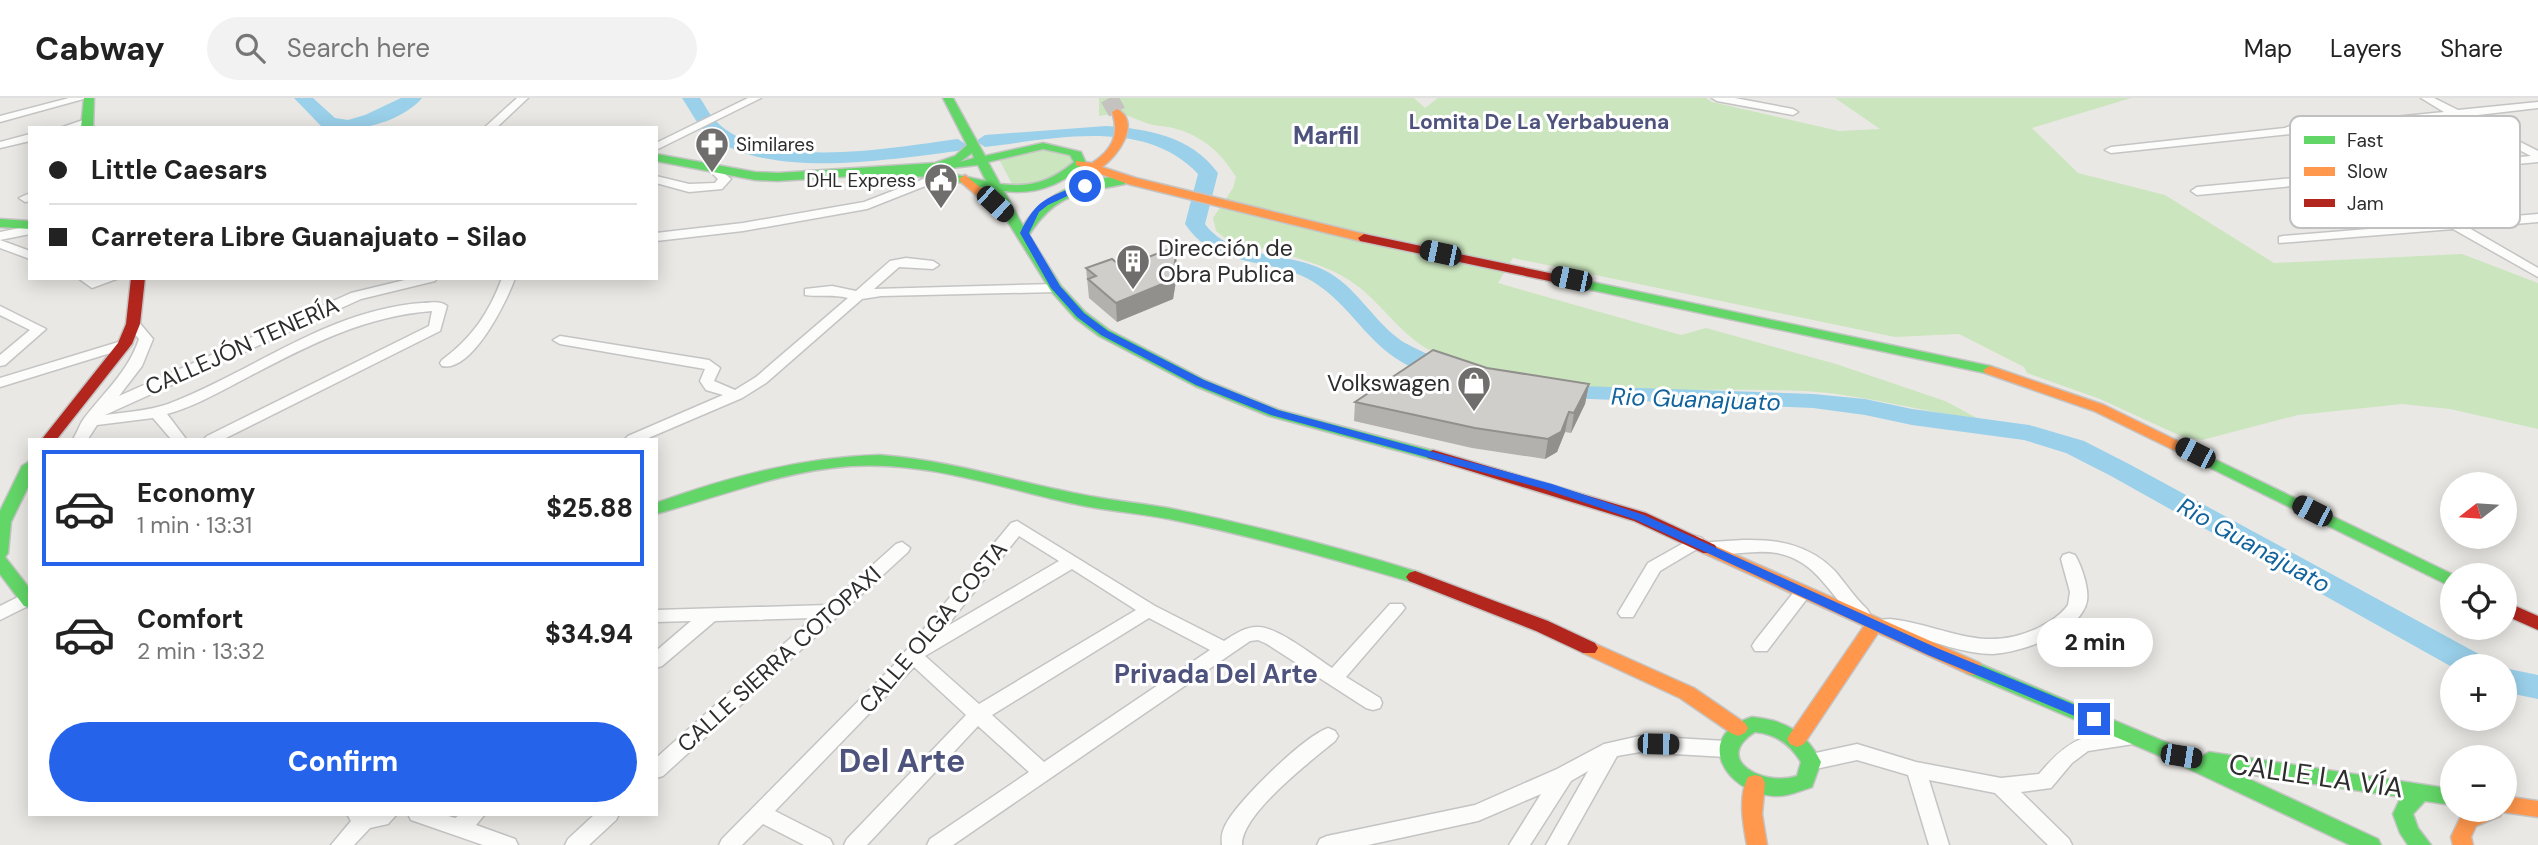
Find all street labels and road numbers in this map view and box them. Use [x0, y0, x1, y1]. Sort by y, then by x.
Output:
street label: CALLEJÓN TENERÍA [140, 290, 344, 402]
street label: CALLE OLGA COSTA [852, 535, 1014, 719]
street label: CALLE SIERRA COTOPAXI [671, 559, 887, 759]
street label: CALLE LA VÍA [2226, 745, 2406, 807]

